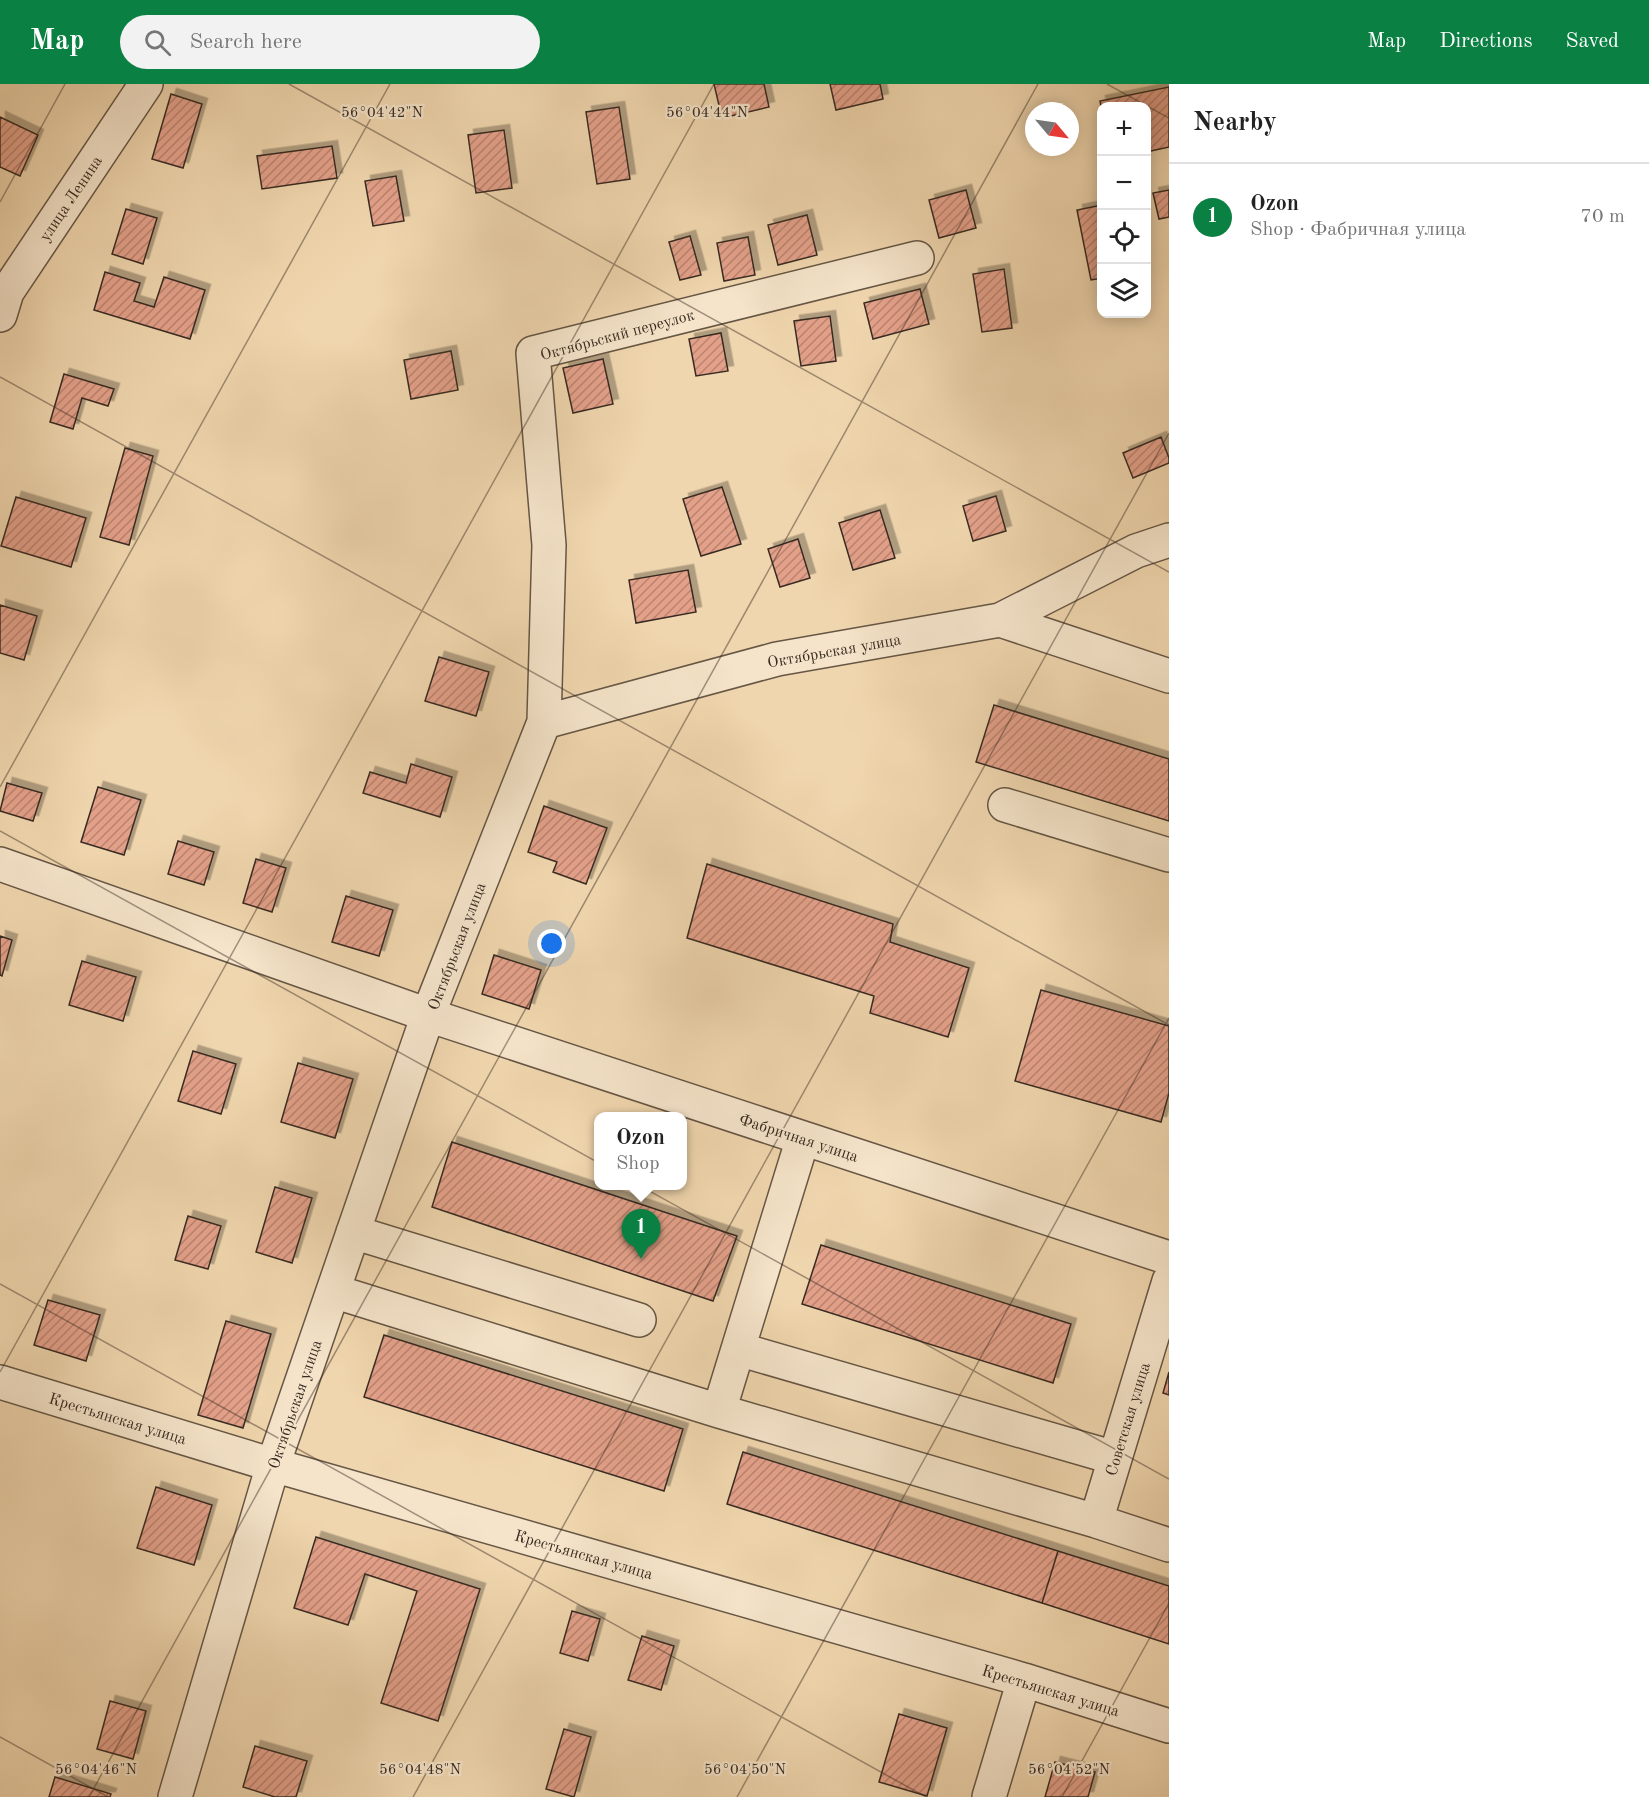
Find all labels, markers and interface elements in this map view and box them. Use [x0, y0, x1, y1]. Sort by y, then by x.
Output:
search box [120, 15, 540, 69]
icon: search [141, 26, 174, 59]
text: Map [30, 28, 84, 56]
text: Search here [189, 31, 302, 53]
text: Map [1367, 31, 1406, 52]
text: Directions [1439, 31, 1533, 52]
text: Saved [1566, 31, 1619, 52]
north arrow [1025, 102, 1079, 156]
map controls [1097, 102, 1151, 318]
button: + [1097, 102, 1151, 156]
text: 56°04'42"N [341, 106, 423, 121]
text: 56°04'44"N [666, 106, 748, 121]
text: Nearby [1193, 110, 1277, 136]
street label: улица Ленина [37, 153, 106, 245]
button: − [1097, 156, 1151, 210]
text: Ozon [1250, 193, 1299, 215]
text: 1 [1207, 207, 1218, 227]
text: 70 m [1580, 207, 1625, 227]
button: locate [1097, 210, 1151, 264]
text: Shop · Фабричная улица [1250, 220, 1466, 240]
button: layers [1097, 264, 1151, 318]
street label: Октябрьский переулок [539, 308, 696, 364]
street label: Октябрьская улица [766, 632, 903, 672]
street label: Октябрьская улица [426, 881, 490, 1013]
your location [537, 929, 566, 958]
popup [594, 1112, 687, 1190]
street label: Фабричная улица [737, 1112, 860, 1166]
text: Ozon [616, 1127, 665, 1149]
text: Shop [616, 1154, 660, 1174]
pin: 1 [622, 1210, 660, 1259]
street label: Октябрьская улица [266, 1338, 326, 1471]
street label: Советская улица [1104, 1361, 1154, 1478]
street label: Крестьянская улица [47, 1391, 188, 1448]
street label: Крестьянская улица [513, 1529, 654, 1583]
street label: Крестьянская улица [980, 1663, 1121, 1720]
text: 56°04'46"N [55, 1763, 137, 1778]
text: 56°04'48"N [379, 1763, 461, 1778]
text: 56°04'50"N [704, 1763, 786, 1778]
text: 56°04'52"N [1028, 1763, 1110, 1778]

